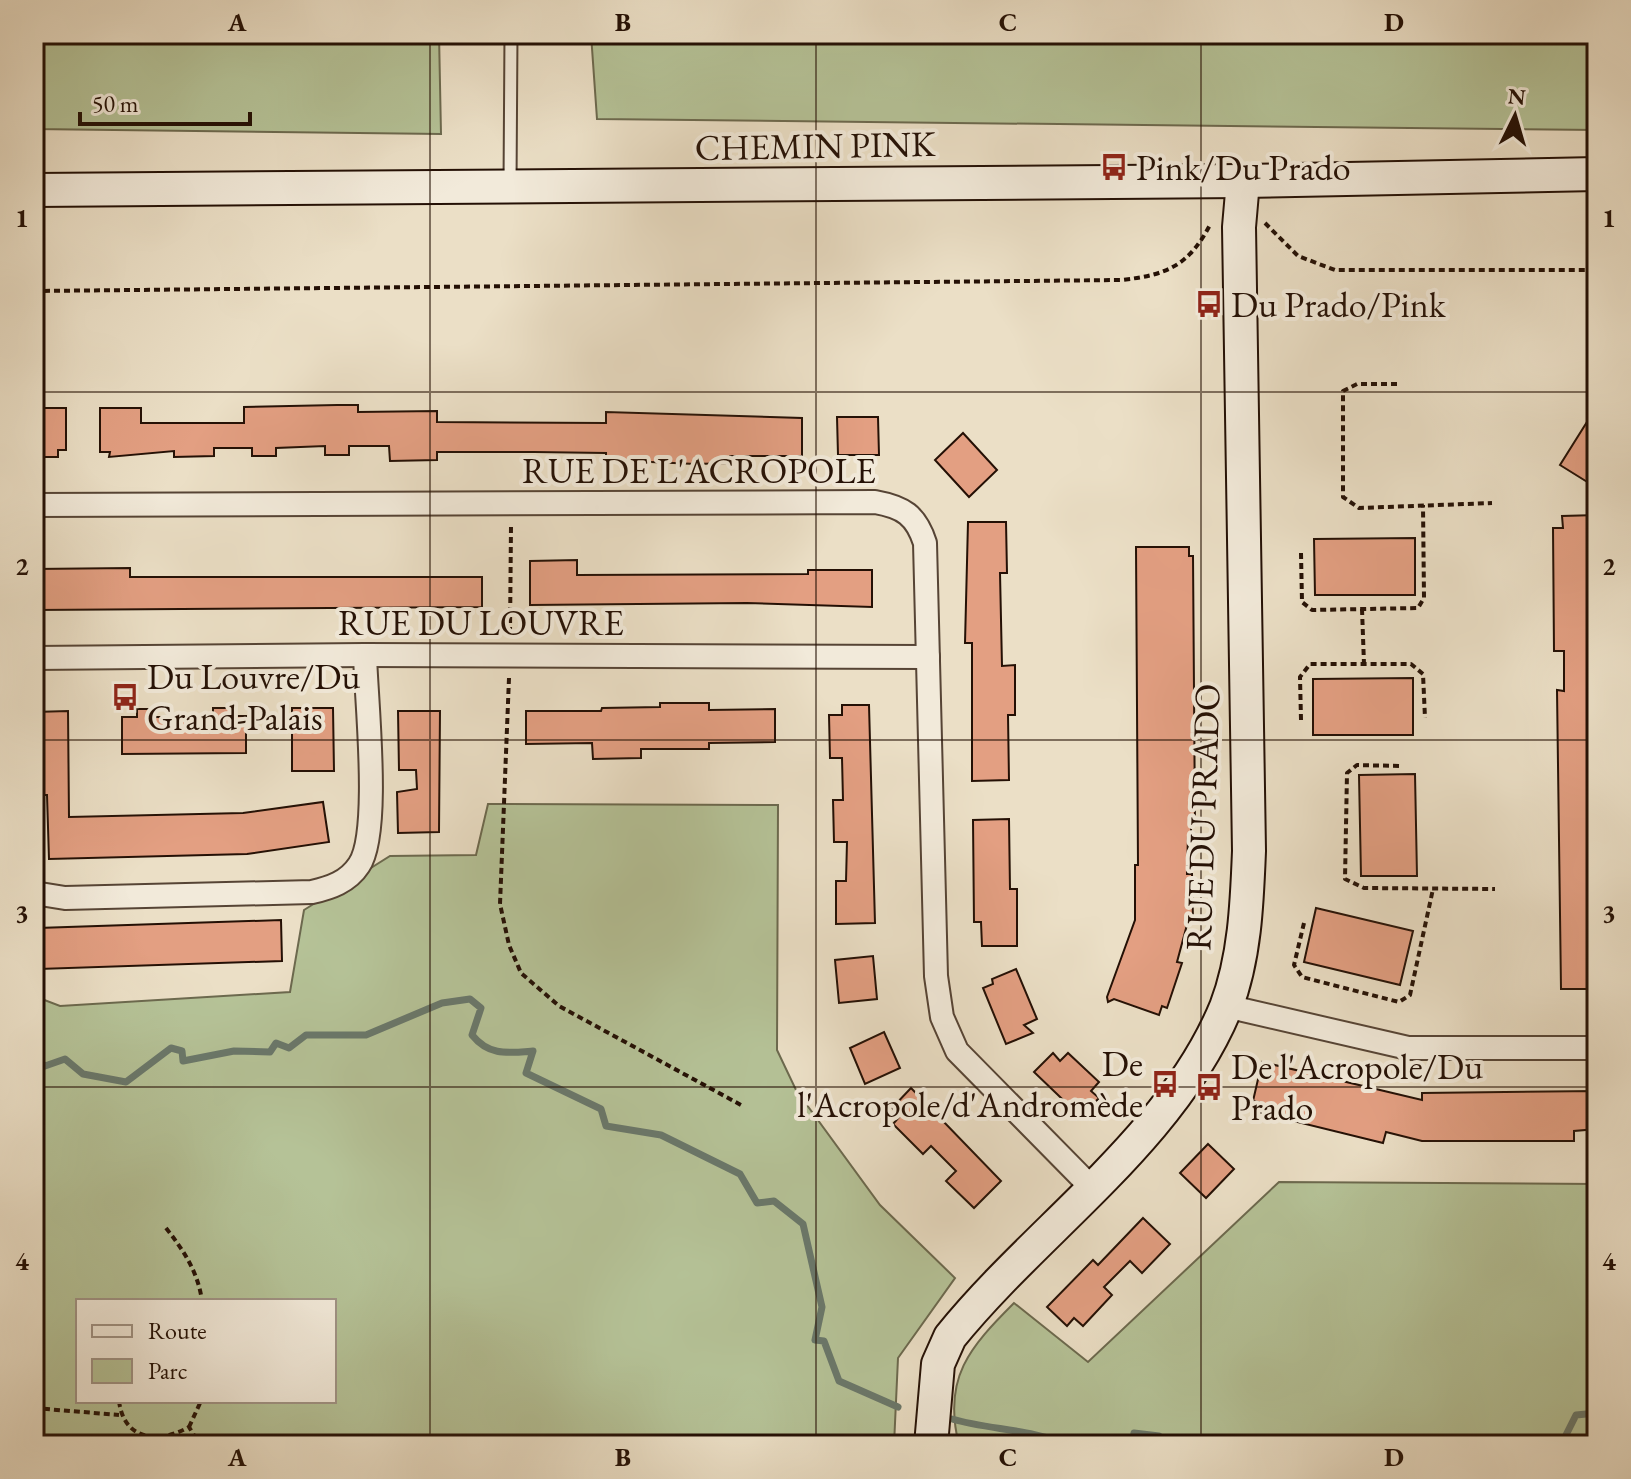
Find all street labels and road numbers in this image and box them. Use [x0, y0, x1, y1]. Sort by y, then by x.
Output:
street label: CHEMIN PINK [694, 120, 936, 171]
street label: RUE DE L'ACROPOLE [522, 447, 876, 494]
street label: RUE DU LOUVRE [338, 599, 624, 646]
street label: RUE DU PRADO [1174, 683, 1231, 951]

